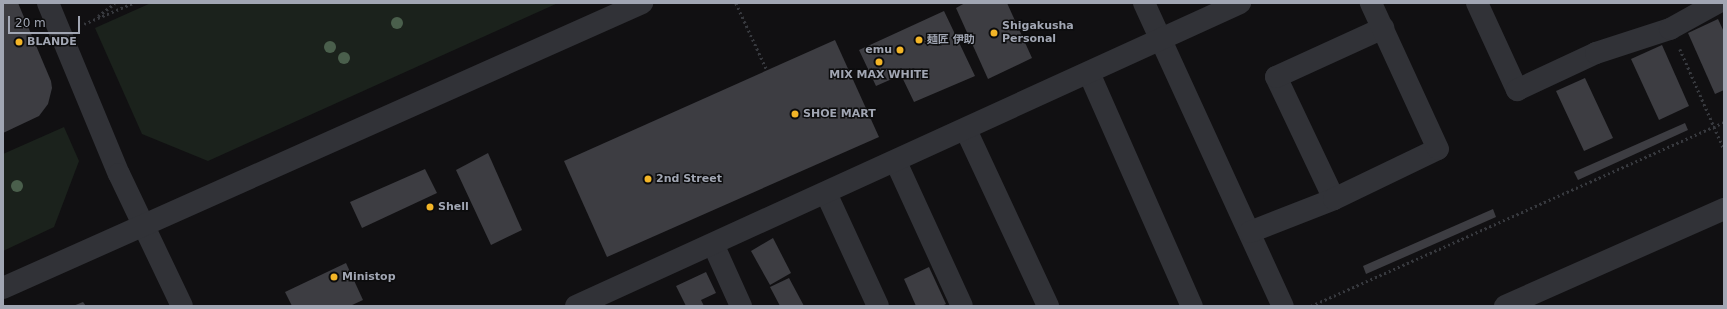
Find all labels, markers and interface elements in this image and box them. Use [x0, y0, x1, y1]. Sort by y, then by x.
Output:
scale bar [10, 8, 82, 34]
text: 20 m [15, 16, 46, 30]
place label: Shigakusha Personal [1002, 20, 1074, 46]
marker: Shigakusha Personal [989, 28, 999, 38]
place label: 麺匠 伊助 [927, 33, 975, 47]
place label: BLANDE [27, 35, 77, 49]
marker: 麺匠 伊助 [914, 35, 924, 45]
marker: BLANDE [14, 37, 24, 47]
place label: emu [865, 43, 892, 57]
marker: emu [895, 45, 905, 55]
marker: MIX MAX WHITE [874, 57, 884, 67]
place label: MIX MAX WHITE [829, 68, 929, 82]
place label: SHOE MART [803, 107, 876, 121]
marker: SHOE MART [790, 109, 800, 119]
place label: 2nd Street [656, 172, 722, 186]
marker: 2nd Street [643, 174, 653, 184]
place label: Shell [438, 200, 469, 214]
marker: Shell [425, 202, 435, 212]
place label: Ministop [342, 270, 396, 284]
marker: Ministop [329, 272, 339, 282]

